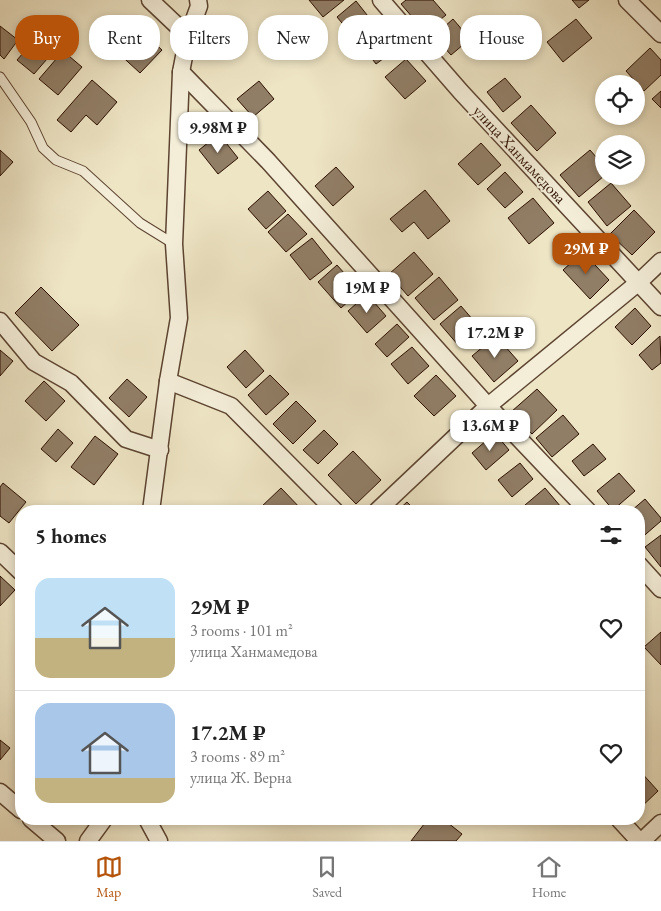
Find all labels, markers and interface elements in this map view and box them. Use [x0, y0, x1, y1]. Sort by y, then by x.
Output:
chip: Buy [15, 15, 79, 60]
chip: Rent [89, 15, 160, 60]
chip: Filters [170, 15, 248, 60]
chip: New [258, 15, 328, 60]
chip: Apartment [338, 15, 450, 60]
chip: House [460, 15, 542, 60]
map controls [595, 75, 645, 185]
button: locate [595, 75, 645, 125]
street label: улица Ханмамедова [468, 101, 571, 209]
pin: 9.98M ₽ [172, 112, 264, 154]
text: 9.98M ₽ [189, 117, 247, 138]
button: layers [595, 135, 645, 185]
pin: 29M ₽ [551, 232, 621, 275]
text: 29M ₽ [563, 238, 609, 259]
pin: 19M ₽ [332, 272, 402, 314]
text: 19M ₽ [344, 277, 390, 298]
pin: 17.2M ₽ [449, 316, 541, 359]
text: 17.2M ₽ [466, 322, 524, 343]
pin: 13.6M ₽ [444, 410, 536, 452]
text: 13.6M ₽ [461, 415, 519, 436]
icon: filters [597, 521, 625, 549]
text: 5 homes [35, 522, 107, 549]
text: 29M ₽ [190, 593, 249, 620]
icon: home [75, 598, 135, 658]
icon: heart [597, 614, 625, 642]
text: 3 rooms · 101 m² [190, 620, 293, 641]
text: улица Ханмамедова [190, 641, 318, 662]
text: 17.2M ₽ [190, 719, 266, 746]
icon: home [75, 723, 135, 783]
icon: heart [597, 739, 625, 767]
text: 3 rooms · 89 m² [190, 746, 285, 767]
text: улица Ж. Верна [190, 767, 292, 788]
tab: Map [95, 853, 123, 901]
tab: Saved [312, 853, 342, 901]
tab: Home [532, 853, 566, 901]

